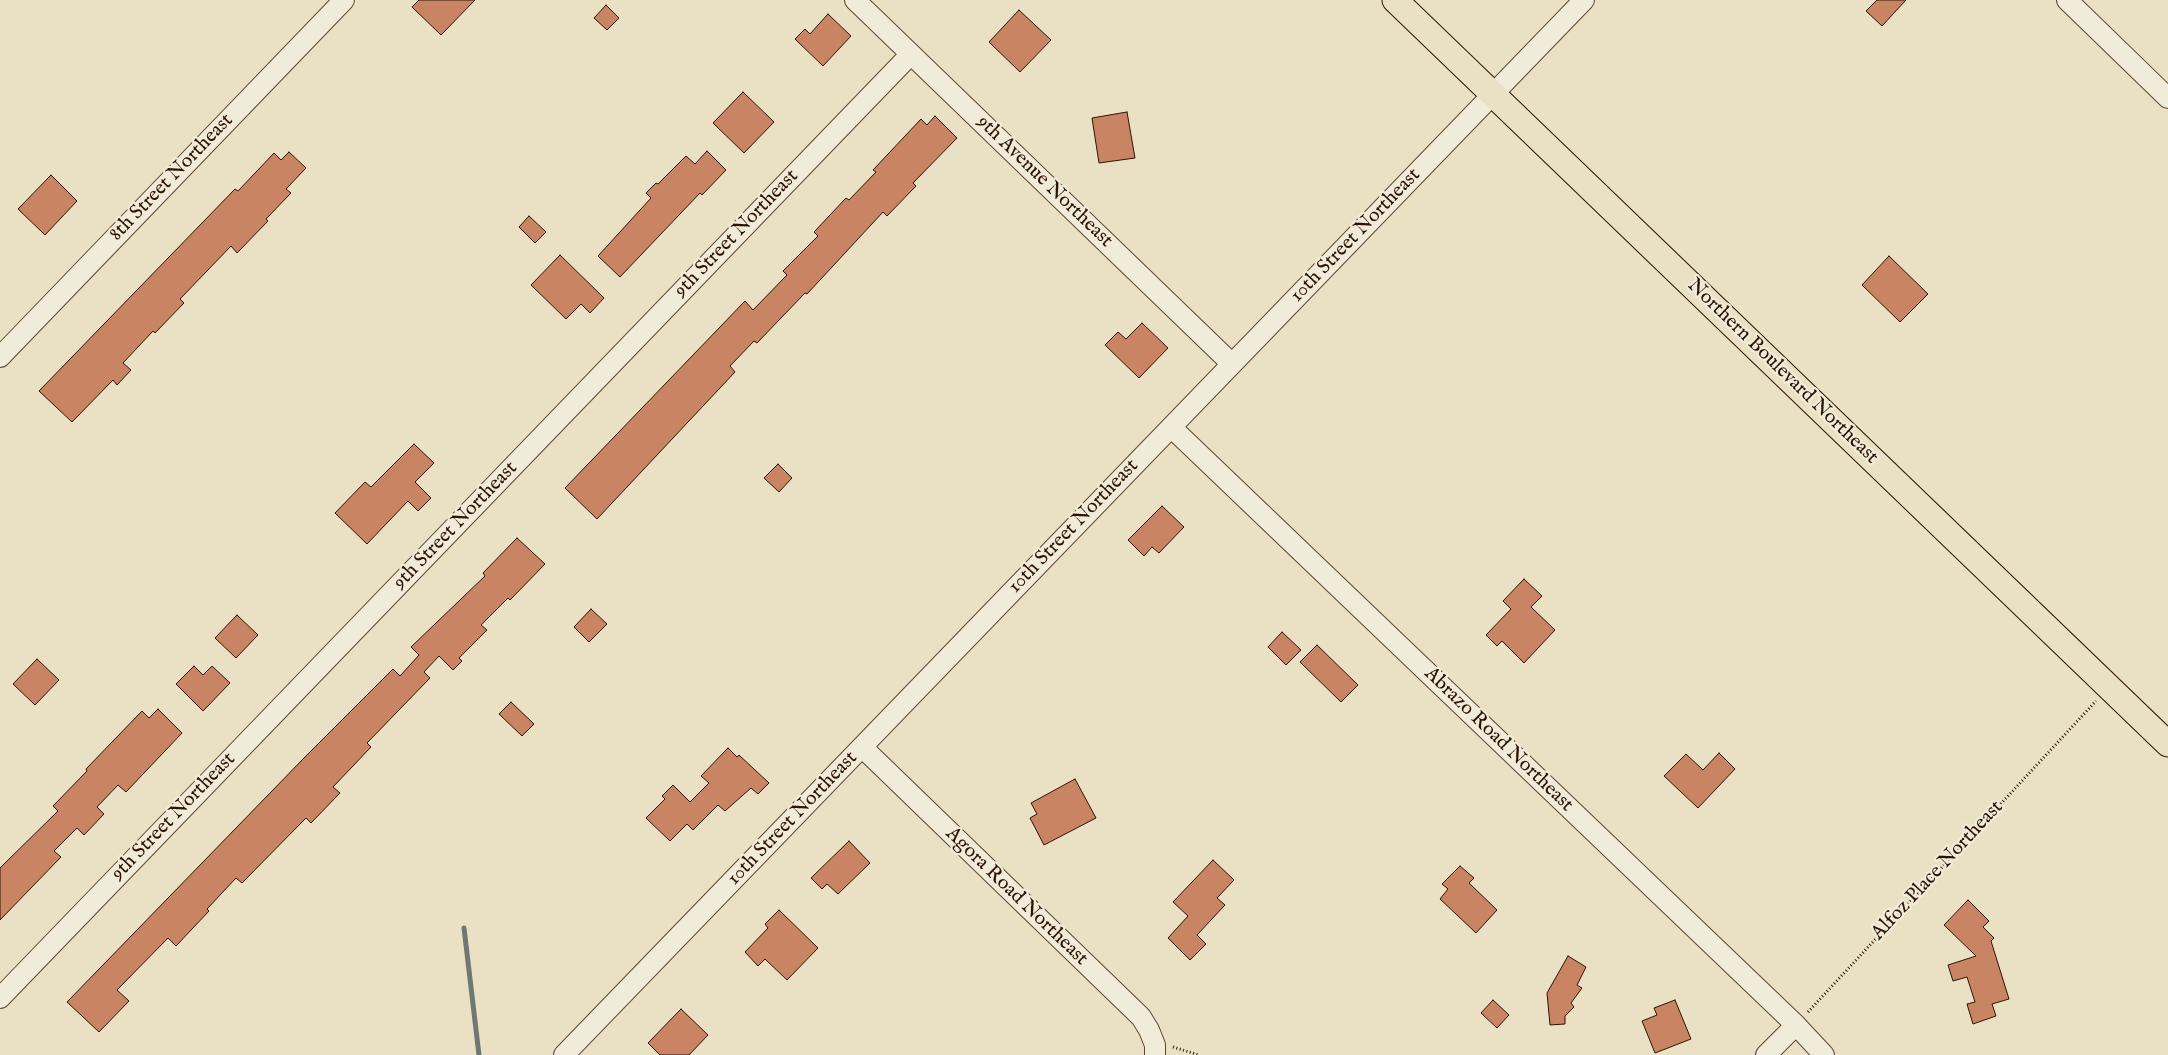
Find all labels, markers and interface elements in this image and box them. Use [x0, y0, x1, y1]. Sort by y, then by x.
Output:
street label: 8th Street Northeast [105, 109, 239, 247]
street label: 9th Avenue Northeast [971, 111, 1117, 253]
street label: 10th Street Northeast [1286, 164, 1426, 308]
street label: 9th Street Northeast [670, 165, 804, 303]
street label: Northern Boulevard Northeast [1681, 274, 1883, 470]
street label: 10th Street Northeast [1004, 455, 1144, 599]
street label: 9th Street Northeast [389, 457, 523, 595]
street label: Abrazo Road Northeast [1418, 663, 1578, 817]
street label: 10th Street Northeast [723, 747, 863, 891]
street label: 9th Street Northeast [107, 748, 241, 886]
street label: Alfoz Place Northeast [1867, 796, 2009, 946]
street label: Agora Road Northeast [940, 823, 1092, 971]

